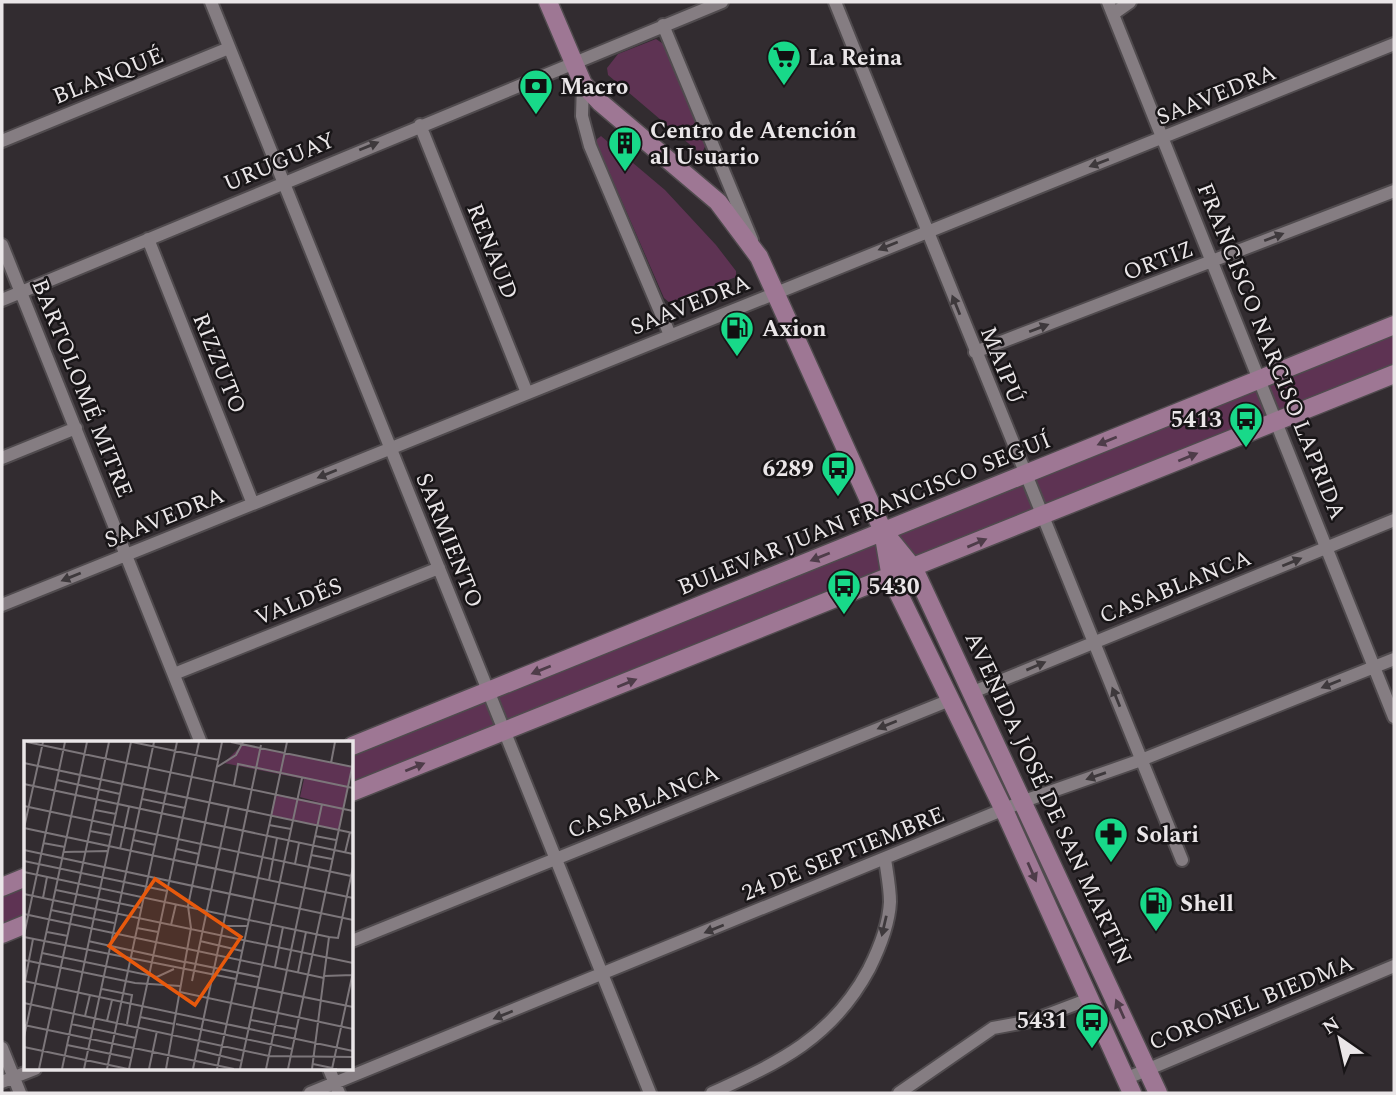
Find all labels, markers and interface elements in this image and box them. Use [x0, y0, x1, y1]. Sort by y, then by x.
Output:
street label: BLANQUÉ [48, 38, 169, 114]
supermarket icon: La Reina [765, 38, 803, 87]
place label: La Reina [808, 41, 902, 76]
street label: SAAVEDRA [1151, 55, 1282, 135]
bank icon: Macro [517, 67, 555, 116]
place label: Macro [560, 70, 628, 105]
place label: Centro de Atención al Usuario [650, 114, 857, 175]
street label: URUGUAY [218, 123, 341, 202]
building icon: Centro de Atención al Usuario [606, 124, 644, 173]
one-way arrow [359, 141, 380, 152]
one-way arrow [1089, 157, 1110, 168]
street label: FRANCISCO NARCISO LAPRIDA [1187, 178, 1354, 525]
street label: RENAUD [457, 198, 527, 305]
street label: ORTIZ [1118, 232, 1199, 291]
one-way arrow [1264, 232, 1285, 243]
one-way arrow [877, 241, 898, 252]
street label: SAAVEDRA [625, 265, 756, 345]
street label: BARTOLOMÉ MITRE [22, 274, 142, 503]
one-way arrow [950, 294, 961, 315]
street label: RIZZUTO [183, 308, 255, 419]
fuel station icon: Axion [718, 309, 756, 358]
place label: Axion [762, 312, 827, 347]
street label: MAIPÚ [970, 321, 1033, 410]
one-way arrow [1028, 322, 1049, 333]
bus stop icon: 5413 [1227, 400, 1265, 449]
place label: 5413 [1170, 403, 1222, 438]
street label: BULEVAR JUAN FRANCISCO SEGUÍ [673, 423, 1056, 606]
one-way arrow [1096, 435, 1117, 446]
bus stop icon: 6289 [819, 449, 857, 498]
one-way arrow [1178, 451, 1199, 462]
place label: 6289 [762, 452, 814, 487]
one-way arrow [316, 468, 337, 479]
street label: SARMIENTO [406, 468, 492, 613]
street label: SAAVEDRA [99, 478, 230, 558]
one-way arrow [967, 537, 988, 548]
street label: CASABLANCA [1094, 541, 1257, 634]
one-way arrow [810, 552, 831, 563]
one-way arrow [1281, 556, 1302, 567]
bus stop icon: 5430 [825, 567, 863, 616]
street label: VALDÉS [249, 569, 348, 636]
place label: 5430 [868, 570, 920, 605]
one-way arrow [60, 572, 81, 583]
street label: AVENIDA JOSÉ DE SAN MARTÍN [955, 626, 1140, 971]
one-way arrow [1025, 660, 1046, 671]
one-way arrow [530, 664, 551, 675]
one-way arrow [616, 677, 637, 688]
one-way arrow [1320, 679, 1341, 690]
one-way arrow [1110, 686, 1121, 707]
one-way arrow [876, 720, 897, 731]
inset map [24, 741, 354, 1070]
street label: CASABLANCA [562, 756, 725, 849]
one-way arrow [405, 761, 426, 772]
one-way arrow [1086, 771, 1107, 782]
street label: 24 DE SEPTIEMBRE [737, 798, 950, 911]
pharmacy icon: Solari [1092, 815, 1130, 864]
place label: Solari [1136, 818, 1199, 853]
one-way arrow [1027, 862, 1038, 883]
fuel station icon: Shell [1137, 884, 1175, 933]
place label: Shell [1180, 887, 1234, 922]
one-way arrow [878, 915, 889, 937]
one-way arrow [703, 923, 724, 934]
street label: CORONEL BIEDMA [1145, 948, 1357, 1056]
one-way arrow [1114, 999, 1126, 1019]
bus stop icon: 5431 [1073, 1001, 1111, 1050]
place label: 5431 [1016, 1004, 1068, 1039]
north arrow [1305, 1004, 1375, 1074]
one-way arrow [492, 1009, 513, 1020]

